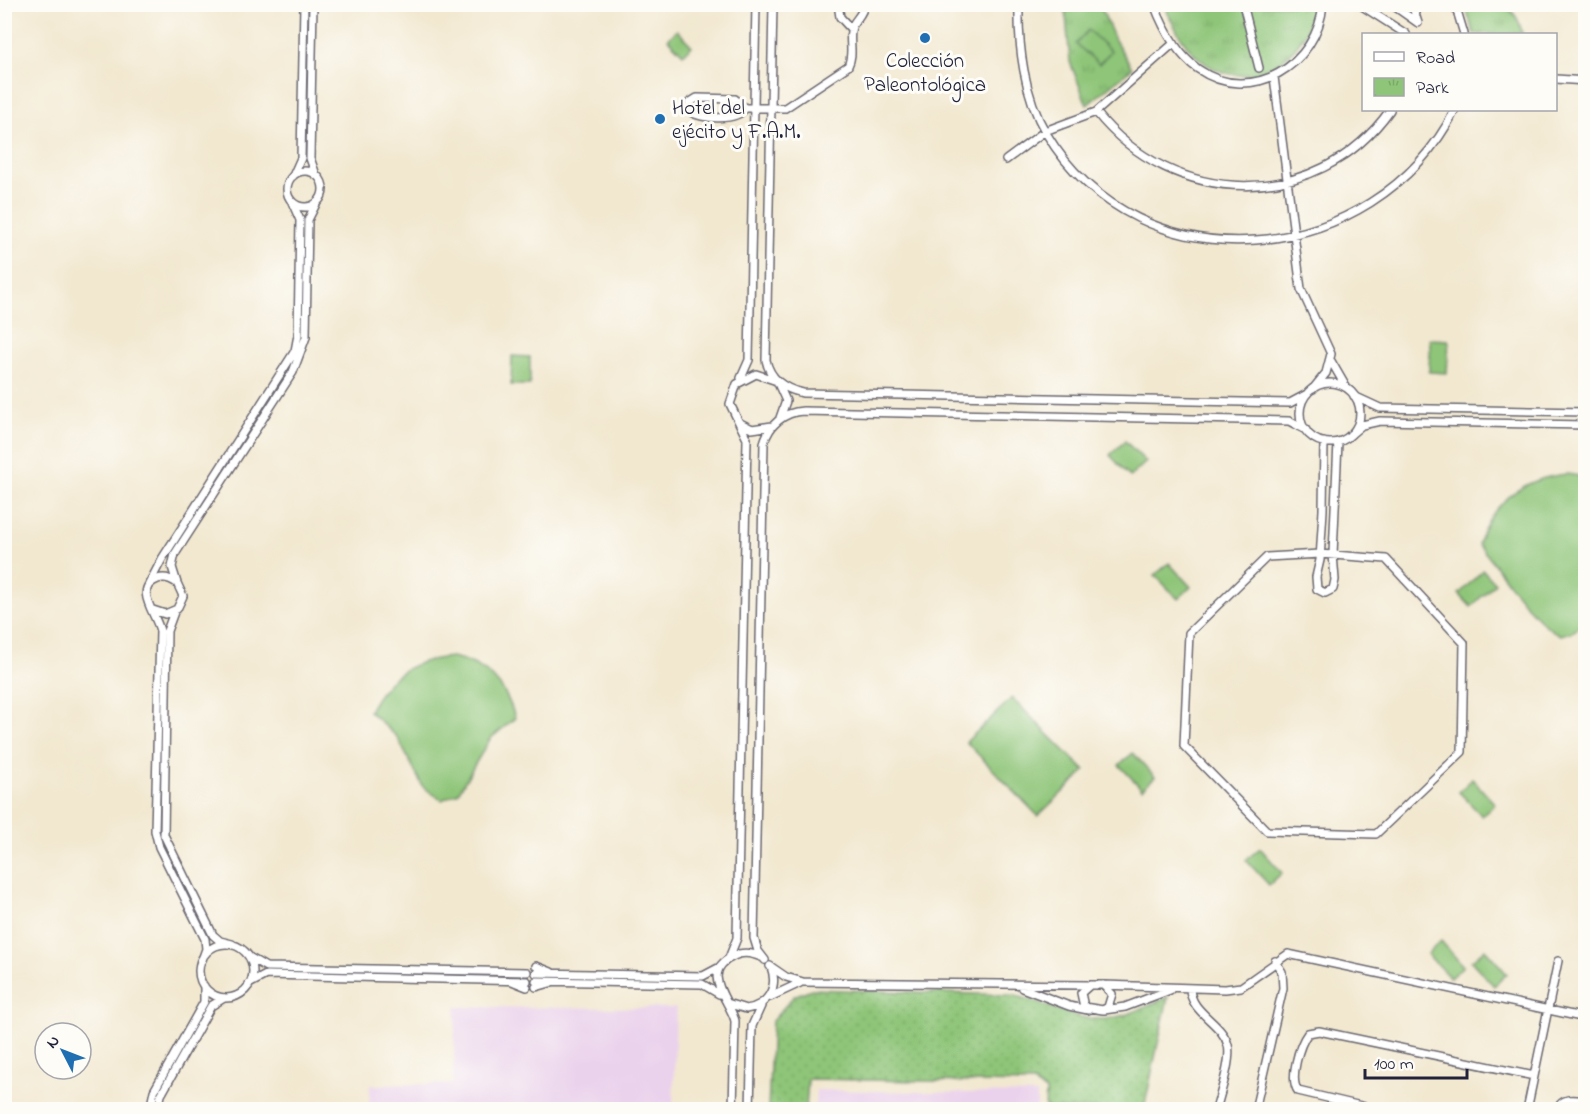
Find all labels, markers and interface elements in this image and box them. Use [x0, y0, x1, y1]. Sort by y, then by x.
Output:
marker: Colección Paleontológica [918, 31, 932, 45]
legend [1362, 33, 1557, 111]
text: Road [1416, 46, 1455, 72]
place label: Colección Paleontológica [864, 47, 986, 103]
text: Park [1416, 76, 1449, 102]
place label: Hotel del ejécito y F.A.M. [672, 94, 800, 150]
marker: Hotel del ejécito y F.A.M. [653, 112, 667, 126]
north arrow [33, 1021, 93, 1081]
text: N [41, 1030, 66, 1054]
scale bar [1365, 1042, 1467, 1080]
text: 100 m [1374, 1052, 1414, 1078]

